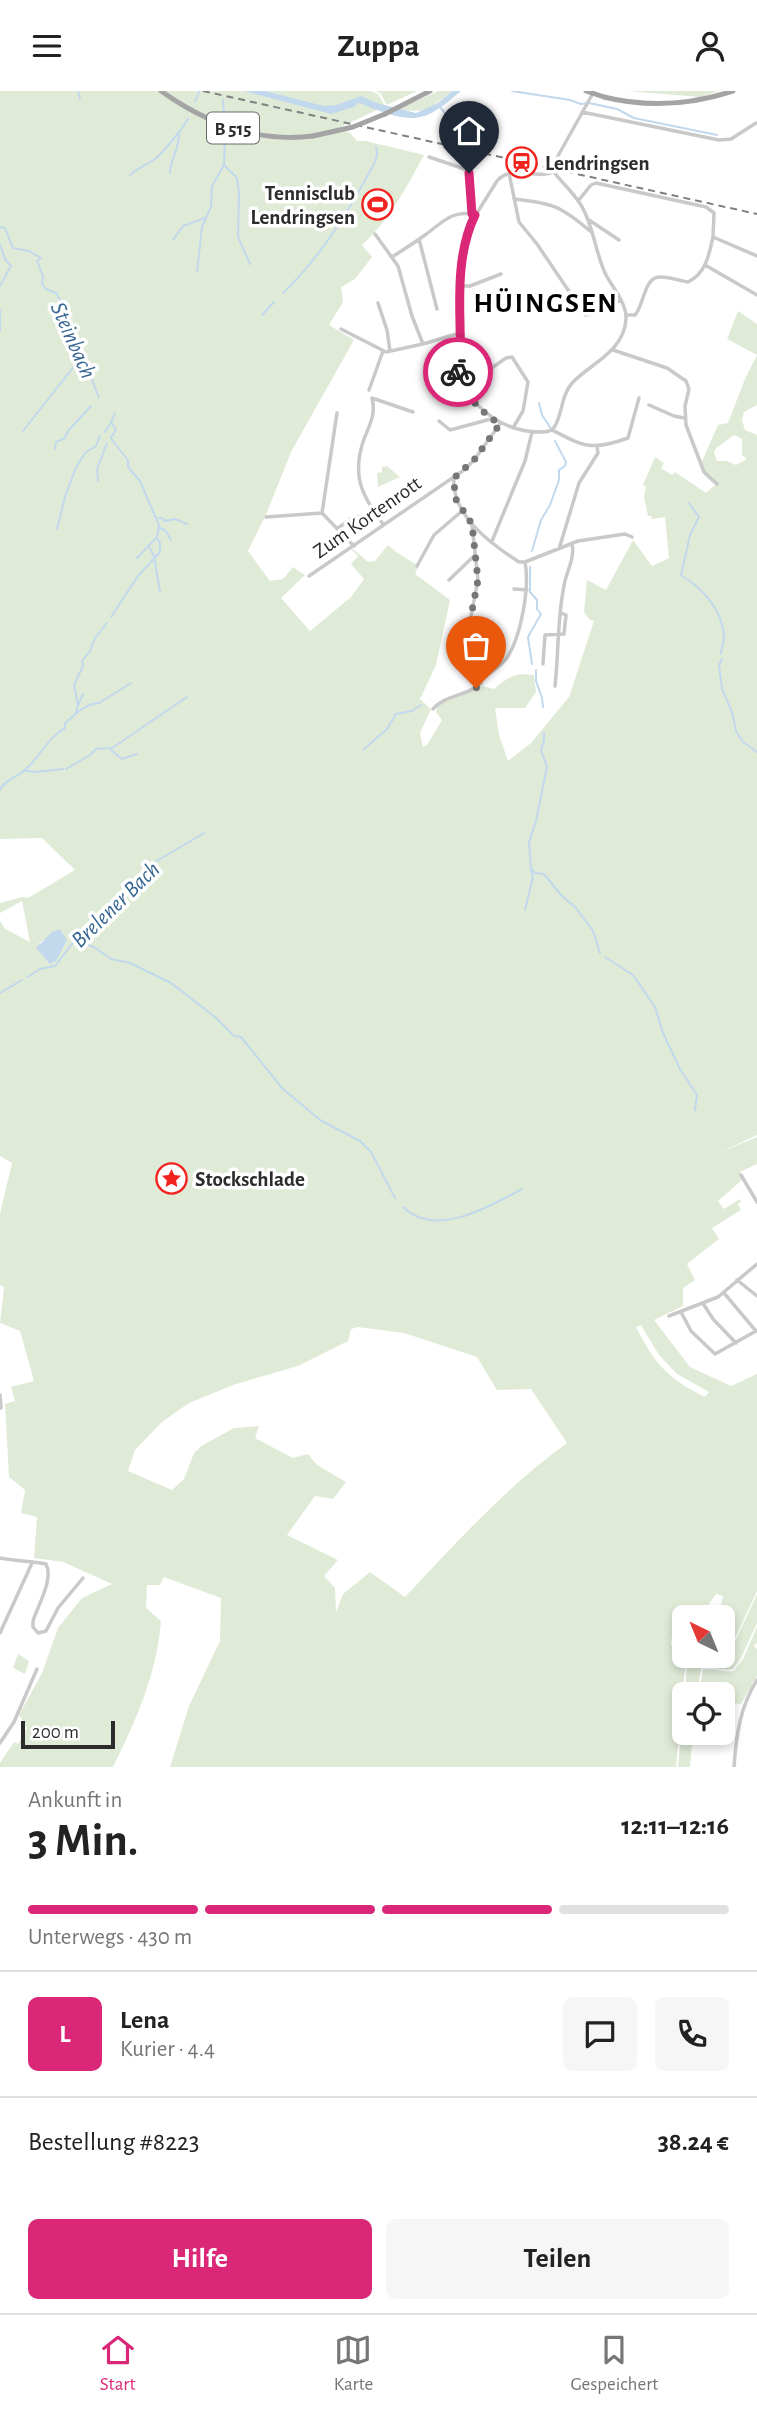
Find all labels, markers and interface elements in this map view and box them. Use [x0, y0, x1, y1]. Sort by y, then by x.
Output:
icon: menu [28, 27, 66, 65]
icon: person [691, 27, 729, 65]
text: Zuppa [337, 30, 420, 62]
pin [439, 101, 499, 173]
icon: home [450, 112, 488, 150]
road number: B 515 [207, 113, 259, 143]
station icon: Lendringsen [505, 146, 539, 180]
place label: Lendringsen [545, 153, 650, 174]
place label: Tennisclub Lendringsen [251, 183, 355, 228]
sports icon: Tennisclub Lendringsen [361, 188, 395, 222]
district label: HÜINGSEN [473, 288, 619, 318]
water label: Steinbach [46, 299, 100, 382]
courier [423, 337, 493, 407]
icon: bike [439, 353, 477, 391]
street label: Zum Kortenrott [309, 472, 425, 562]
pin [446, 616, 506, 688]
icon: bag [457, 627, 495, 665]
water label: Brelener Bach [68, 858, 164, 952]
place icon: Stockschlade [155, 1162, 189, 1196]
place label: Stockschlade [195, 1169, 305, 1190]
north arrow [672, 1605, 735, 1668]
map controls [672, 1605, 735, 1745]
button: locate [672, 1682, 735, 1745]
scale bar [21, 1718, 116, 1750]
text: 200 m [32, 1723, 79, 1742]
text: Ankunft in [28, 1789, 122, 1812]
text: 12:11–12:16 [621, 1813, 729, 1839]
text: 3 Min. [28, 1818, 138, 1864]
text: Unterwegs · 430 m [28, 1926, 192, 1949]
button: chat [563, 1997, 637, 2071]
button: phone [655, 1997, 729, 2071]
text: Lena [120, 2007, 170, 2033]
text: L [59, 2021, 71, 2047]
text: Kurier · 4.4 [120, 2038, 215, 2061]
text: Bestellung #8223 [28, 2129, 200, 2155]
text: 38.24 € [658, 2129, 729, 2155]
button: Hilfe [28, 2219, 372, 2299]
button: Teilen [386, 2219, 729, 2299]
tab: Start [99, 2331, 137, 2396]
tab: Karte [334, 2331, 373, 2396]
tab: Gespeichert [570, 2331, 658, 2396]

